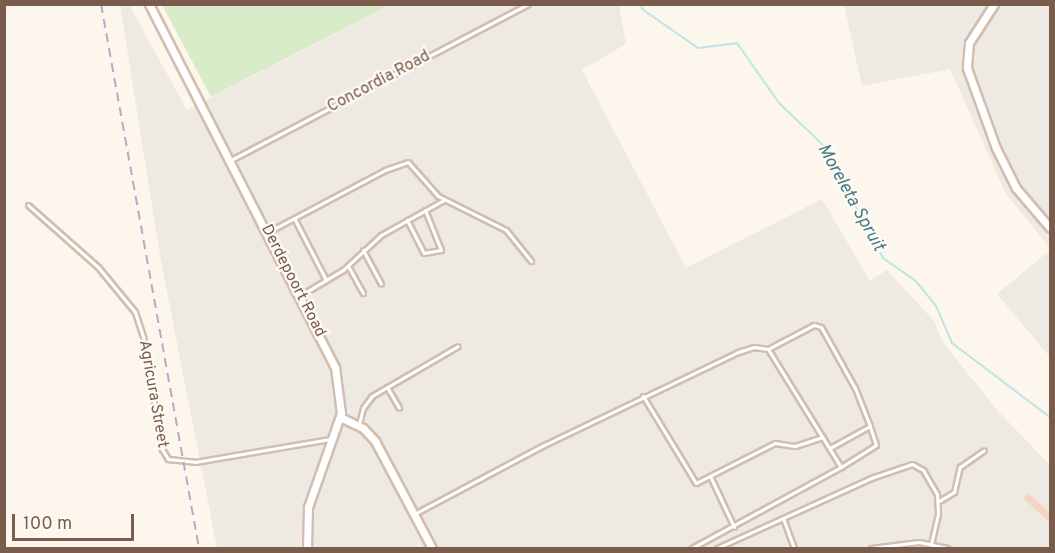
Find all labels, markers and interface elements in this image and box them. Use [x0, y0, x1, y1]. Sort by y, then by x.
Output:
street label: Concordia Road [324, 47, 434, 117]
water label: Moreleta Spruit [812, 141, 888, 255]
street label: Derdepoort Road [256, 222, 330, 340]
street label: Agricura Street [134, 339, 172, 449]
scale bar [15, 502, 136, 540]
text: 100 m [23, 513, 72, 536]

